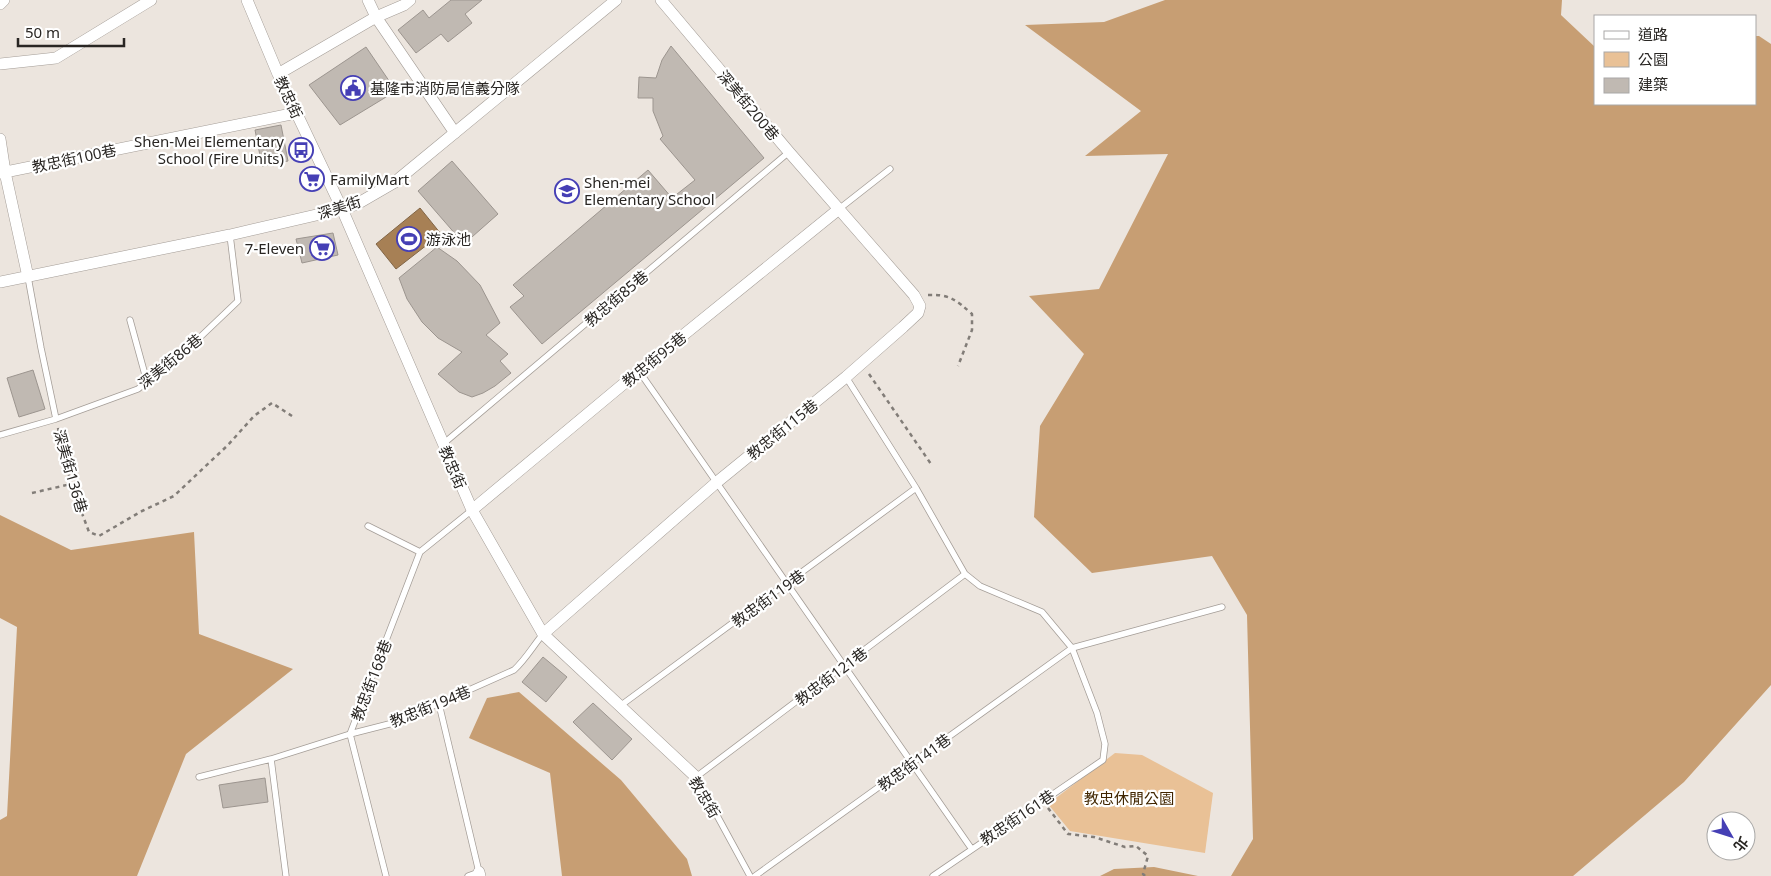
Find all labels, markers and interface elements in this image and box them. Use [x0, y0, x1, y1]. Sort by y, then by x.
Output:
scale bar [18, 15, 124, 47]
legend [1594, 15, 1756, 105]
text: 50 m [25, 22, 60, 42]
text: 道路 [1638, 24, 1668, 44]
text: 公園 [1638, 49, 1668, 69]
street label: 深美街200巷 [714, 66, 784, 144]
street label: 教忠街 [270, 72, 308, 122]
text: 建築 [1638, 74, 1668, 94]
public building icon: 基隆市消防局信義分隊 [340, 75, 366, 101]
place label: 基隆市消防局信義分隊 [370, 78, 520, 98]
place label: Shen-Mei Elementary School (Fire Units) [134, 131, 284, 168]
bus stop icon: Shen-Mei Elementary School (Fire Units) [288, 137, 314, 163]
street label: 教忠街100巷 [30, 139, 118, 177]
supermarket icon: FamilyMart [299, 166, 325, 192]
place label: FamilyMart [330, 169, 410, 189]
place label: Shen-mei Elementary School [584, 172, 715, 209]
school or university icon: Shen-mei Elementary School [554, 178, 580, 204]
street label: 深美街 [315, 191, 363, 223]
sports icon: 游泳池 [396, 226, 422, 252]
place label: 游泳池 [426, 229, 471, 249]
supermarket icon: 7-Eleven [309, 235, 335, 261]
place label: 7-Eleven [245, 238, 304, 258]
street label: 教忠街85巷 [580, 266, 652, 330]
street label: 教忠街95巷 [618, 327, 690, 391]
street label: 深美街86巷 [134, 329, 206, 393]
street label: 教忠街115巷 [742, 394, 822, 464]
street label: 深美街136巷 [50, 427, 92, 515]
street label: 教忠街 [435, 442, 471, 492]
street label: 教忠街119巷 [727, 565, 809, 631]
street label: 教忠街168巷 [346, 636, 396, 724]
street label: 教忠街121巷 [791, 642, 871, 710]
street label: 教忠街194巷 [387, 681, 473, 731]
street label: 教忠街141巷 [873, 729, 955, 795]
street label: 教忠街 [685, 773, 725, 821]
street label: 教忠街161巷 [976, 785, 1058, 849]
park label: 教忠休閒公園 [1084, 788, 1174, 808]
north arrow [1706, 811, 1756, 861]
text: 北 [1730, 833, 1753, 856]

